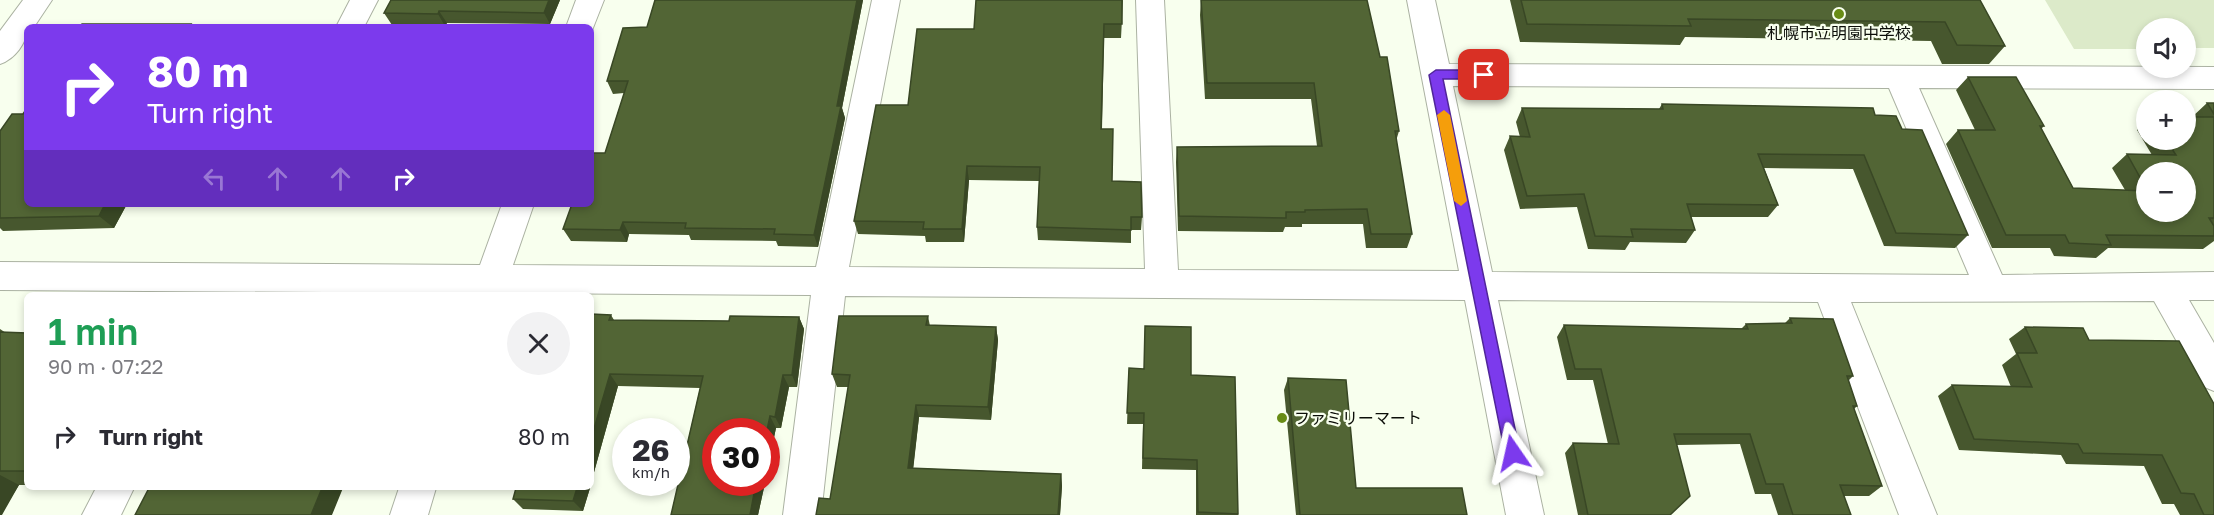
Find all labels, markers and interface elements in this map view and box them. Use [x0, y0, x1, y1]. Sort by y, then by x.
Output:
marker: 札幌市立明園中学校 [1832, 7, 1846, 21]
map controls [2136, 18, 2196, 222]
button: sound [2136, 18, 2196, 78]
place label: 札幌市立明園中学校 [1767, 23, 1911, 43]
text: 80 m [147, 46, 248, 96]
icon: right [48, 48, 126, 126]
pin [1458, 49, 1509, 100]
icon: arrive [1467, 58, 1500, 91]
button: + [2136, 90, 2196, 150]
text: Turn right [147, 97, 273, 129]
icon: left [198, 162, 231, 195]
icon: ahead [261, 162, 294, 195]
icon: ahead [324, 162, 357, 195]
icon: right [387, 162, 420, 195]
button: − [2136, 162, 2196, 222]
text: 1 min [48, 310, 138, 353]
button: close [507, 312, 570, 375]
text: 90 m · 07:22 [48, 354, 163, 378]
place label: ファミリーマート [1294, 408, 1422, 428]
marker: ファミリーマート [1275, 411, 1289, 425]
speed limit sign: 30 [702, 418, 780, 496]
icon: right [48, 420, 81, 453]
position arrow [1481, 421, 1545, 485]
text: Turn right [99, 423, 203, 450]
text: 80 m [518, 423, 570, 450]
text: 26 [632, 432, 670, 468]
text: km/h [632, 463, 670, 481]

